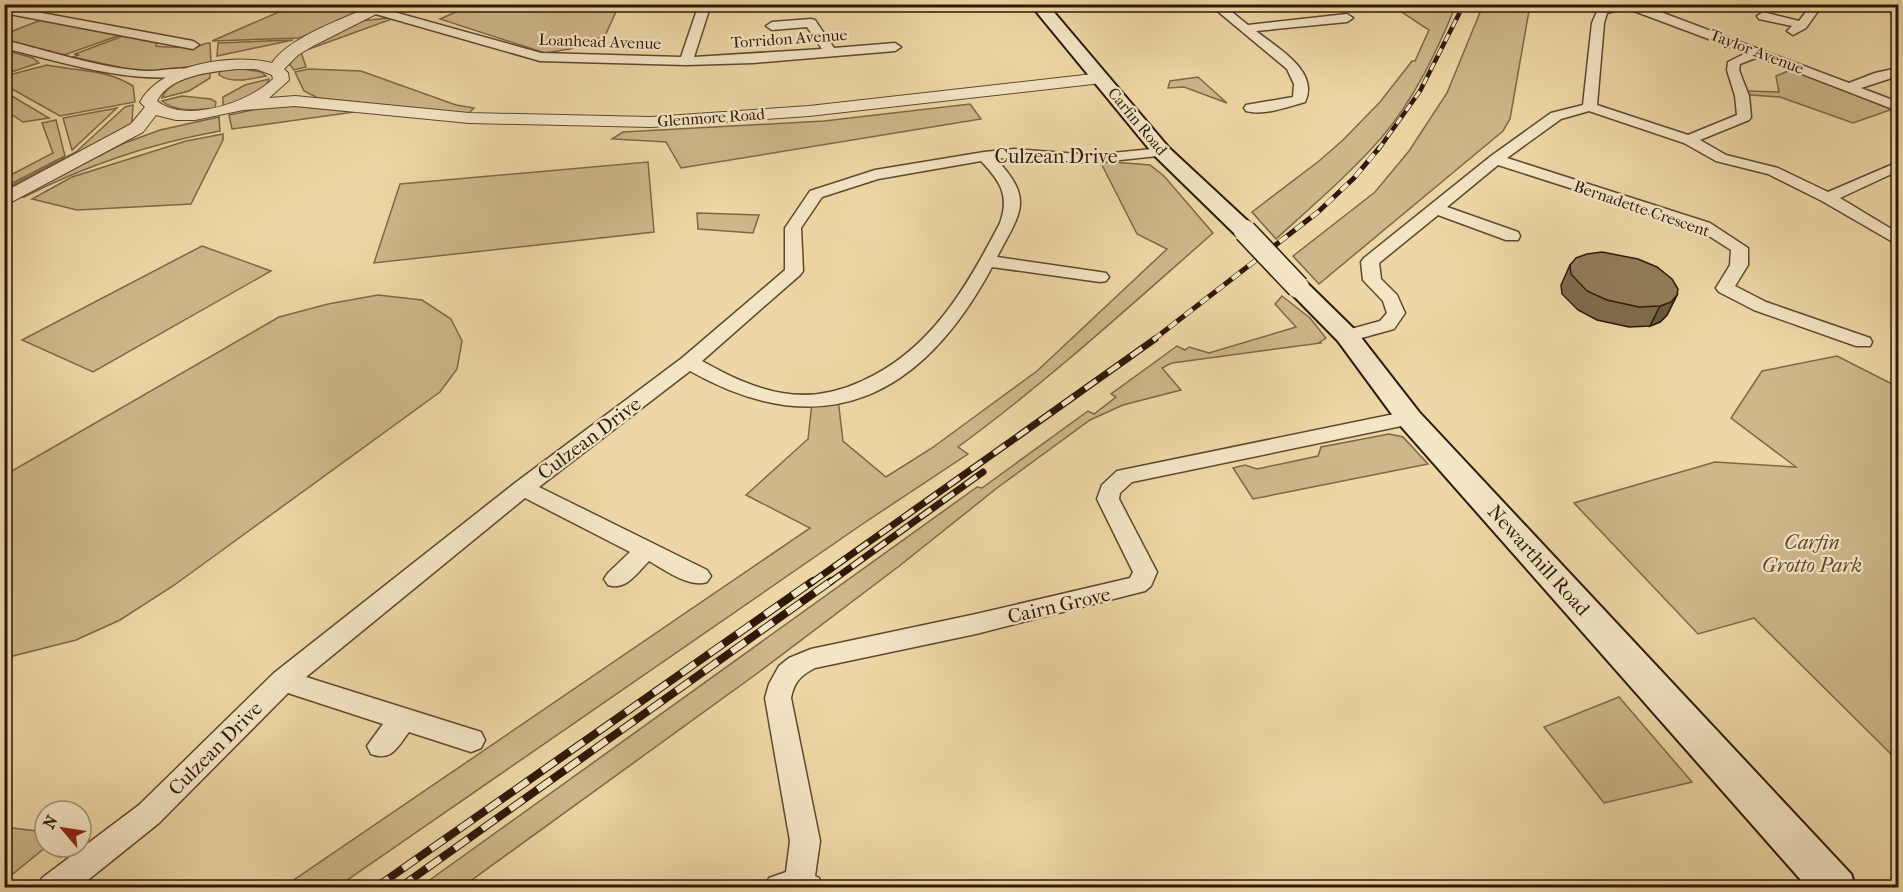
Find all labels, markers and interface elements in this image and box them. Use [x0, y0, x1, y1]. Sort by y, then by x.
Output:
street label: Torridon Avenue [730, 25, 848, 52]
street label: Taylor Avenue [1707, 25, 1807, 78]
street label: Loanhead Avenue [538, 30, 662, 53]
street label: Carfin Road [1104, 84, 1172, 159]
street label: Glenmore Road [657, 104, 766, 131]
street label: Culzean Drive [994, 145, 1118, 168]
street label: Bernadette Crescent [1571, 176, 1712, 241]
street label: Culzean Drive [533, 392, 645, 485]
street label: Newarthill Road [1483, 500, 1595, 621]
park label: Carfin Grotto Park [1762, 531, 1862, 577]
street label: Cairn Grove [1005, 582, 1113, 628]
street label: Culzean Drive [164, 697, 267, 800]
north arrow [33, 799, 93, 859]
text: N [39, 811, 62, 832]

